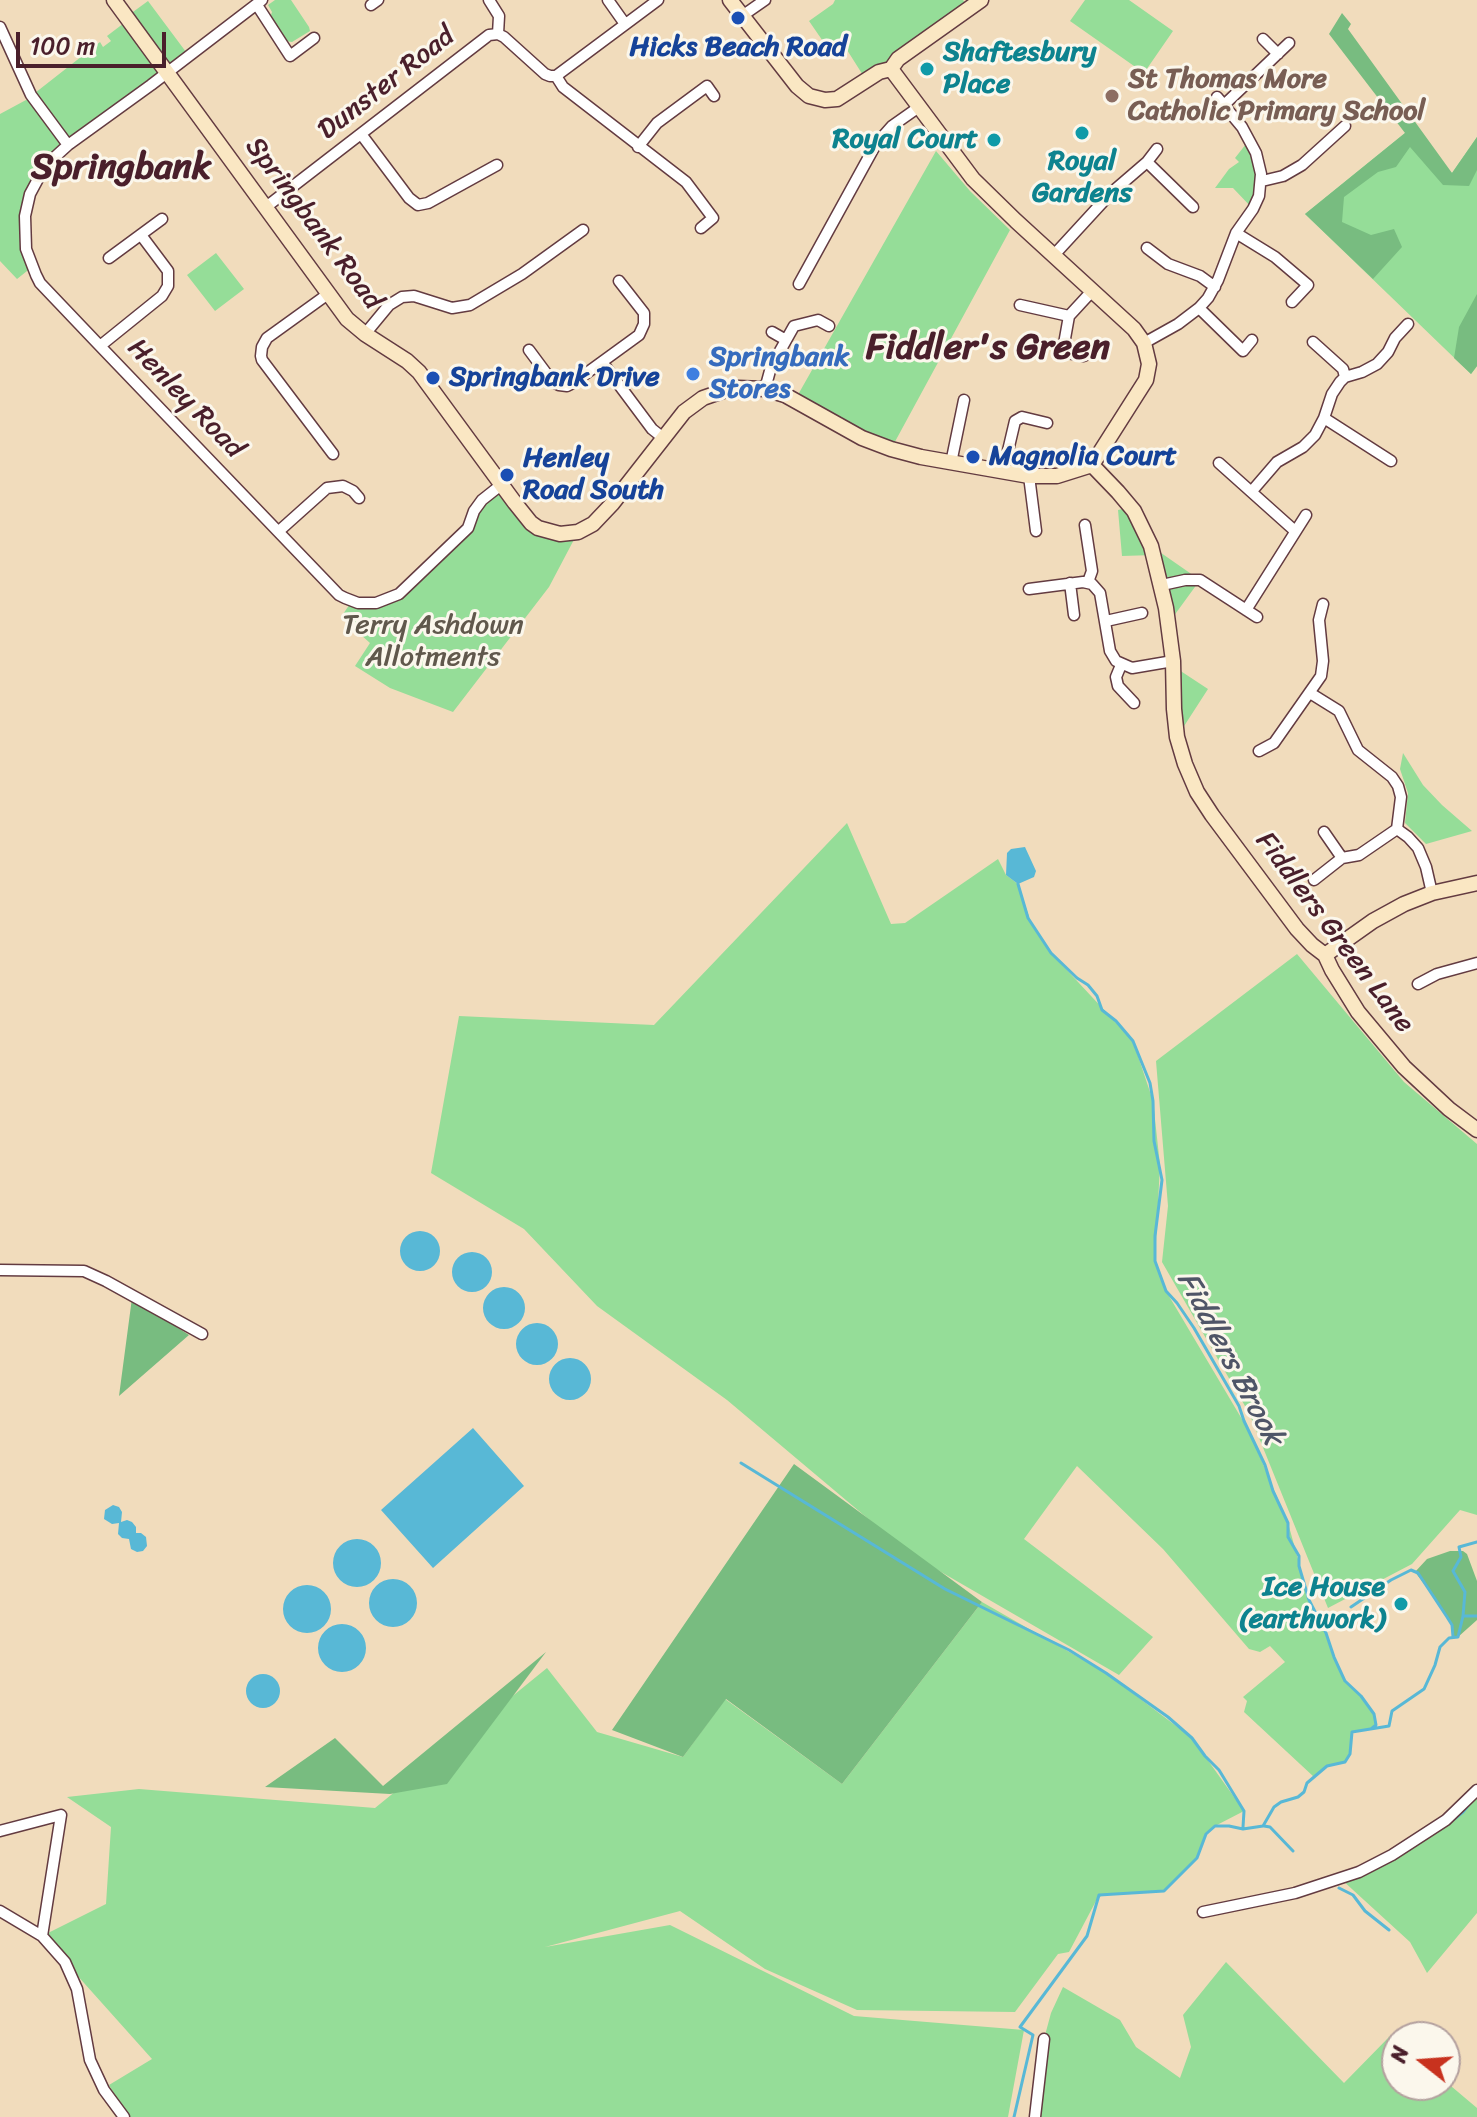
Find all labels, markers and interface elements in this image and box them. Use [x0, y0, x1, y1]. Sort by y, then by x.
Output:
marker: Hicks Beach Road [729, 9, 747, 27]
scale bar [20, 16, 170, 66]
street label: Dunster Road [312, 20, 462, 148]
text: 100 m [30, 25, 95, 67]
place label: Hicks Beach Road [629, 31, 847, 65]
place label: Shaftesbury Place [943, 36, 1096, 102]
marker: Shaftesbury Place [918, 60, 936, 78]
place label: St Thomas More Catholic Primary School [1128, 63, 1425, 129]
marker: St Thomas More Catholic Primary School [1103, 87, 1121, 105]
place label: Royal Court [833, 123, 978, 157]
marker: Royal Gardens [1073, 124, 1091, 142]
street label: Springbank Road [237, 131, 389, 317]
marker: Royal Court [985, 131, 1003, 149]
place label: Royal Gardens [1032, 145, 1132, 211]
district label: Springbank [31, 147, 211, 191]
district label: Fiddler's Green [866, 327, 1110, 371]
street label: Henley Road [120, 332, 250, 466]
place label: Springbank Stores [709, 341, 849, 407]
place label: Springbank Drive [449, 361, 660, 395]
marker: Springbank Stores [684, 365, 702, 383]
marker: Springbank Drive [424, 369, 442, 387]
place label: Magnolia Court [989, 440, 1177, 474]
place label: Henley Road South [523, 442, 664, 508]
marker: Magnolia Court [964, 448, 982, 466]
marker: Henley Road South [498, 466, 516, 484]
park label: Terry Ashdown Allotments [342, 609, 524, 675]
street label: Fiddlers Green Lane [1247, 826, 1421, 1040]
water label: Fiddlers Brook [1168, 1266, 1290, 1452]
place label: Ice House (earthwork) [1239, 1571, 1385, 1637]
marker: Ice House (earthwork) [1392, 1595, 1410, 1613]
north arrow [1381, 2021, 1461, 2101]
text: N [1379, 2041, 1420, 2067]

